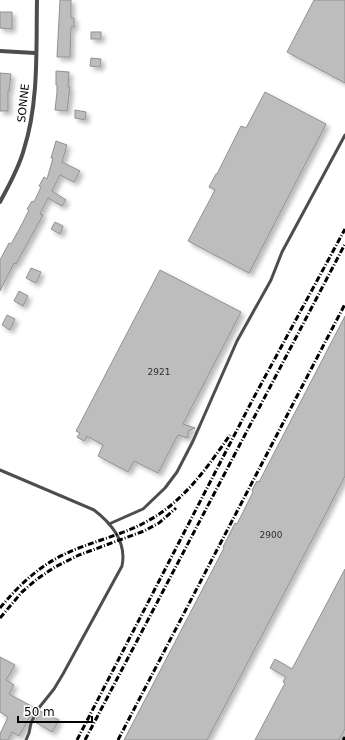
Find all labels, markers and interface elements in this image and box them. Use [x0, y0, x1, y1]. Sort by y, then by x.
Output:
street label: SONNE [15, 83, 32, 123]
house number: 2921 [148, 367, 170, 377]
house number: 2900 [260, 530, 283, 540]
scale bar [18, 698, 92, 724]
text: 50 m [24, 705, 55, 719]

